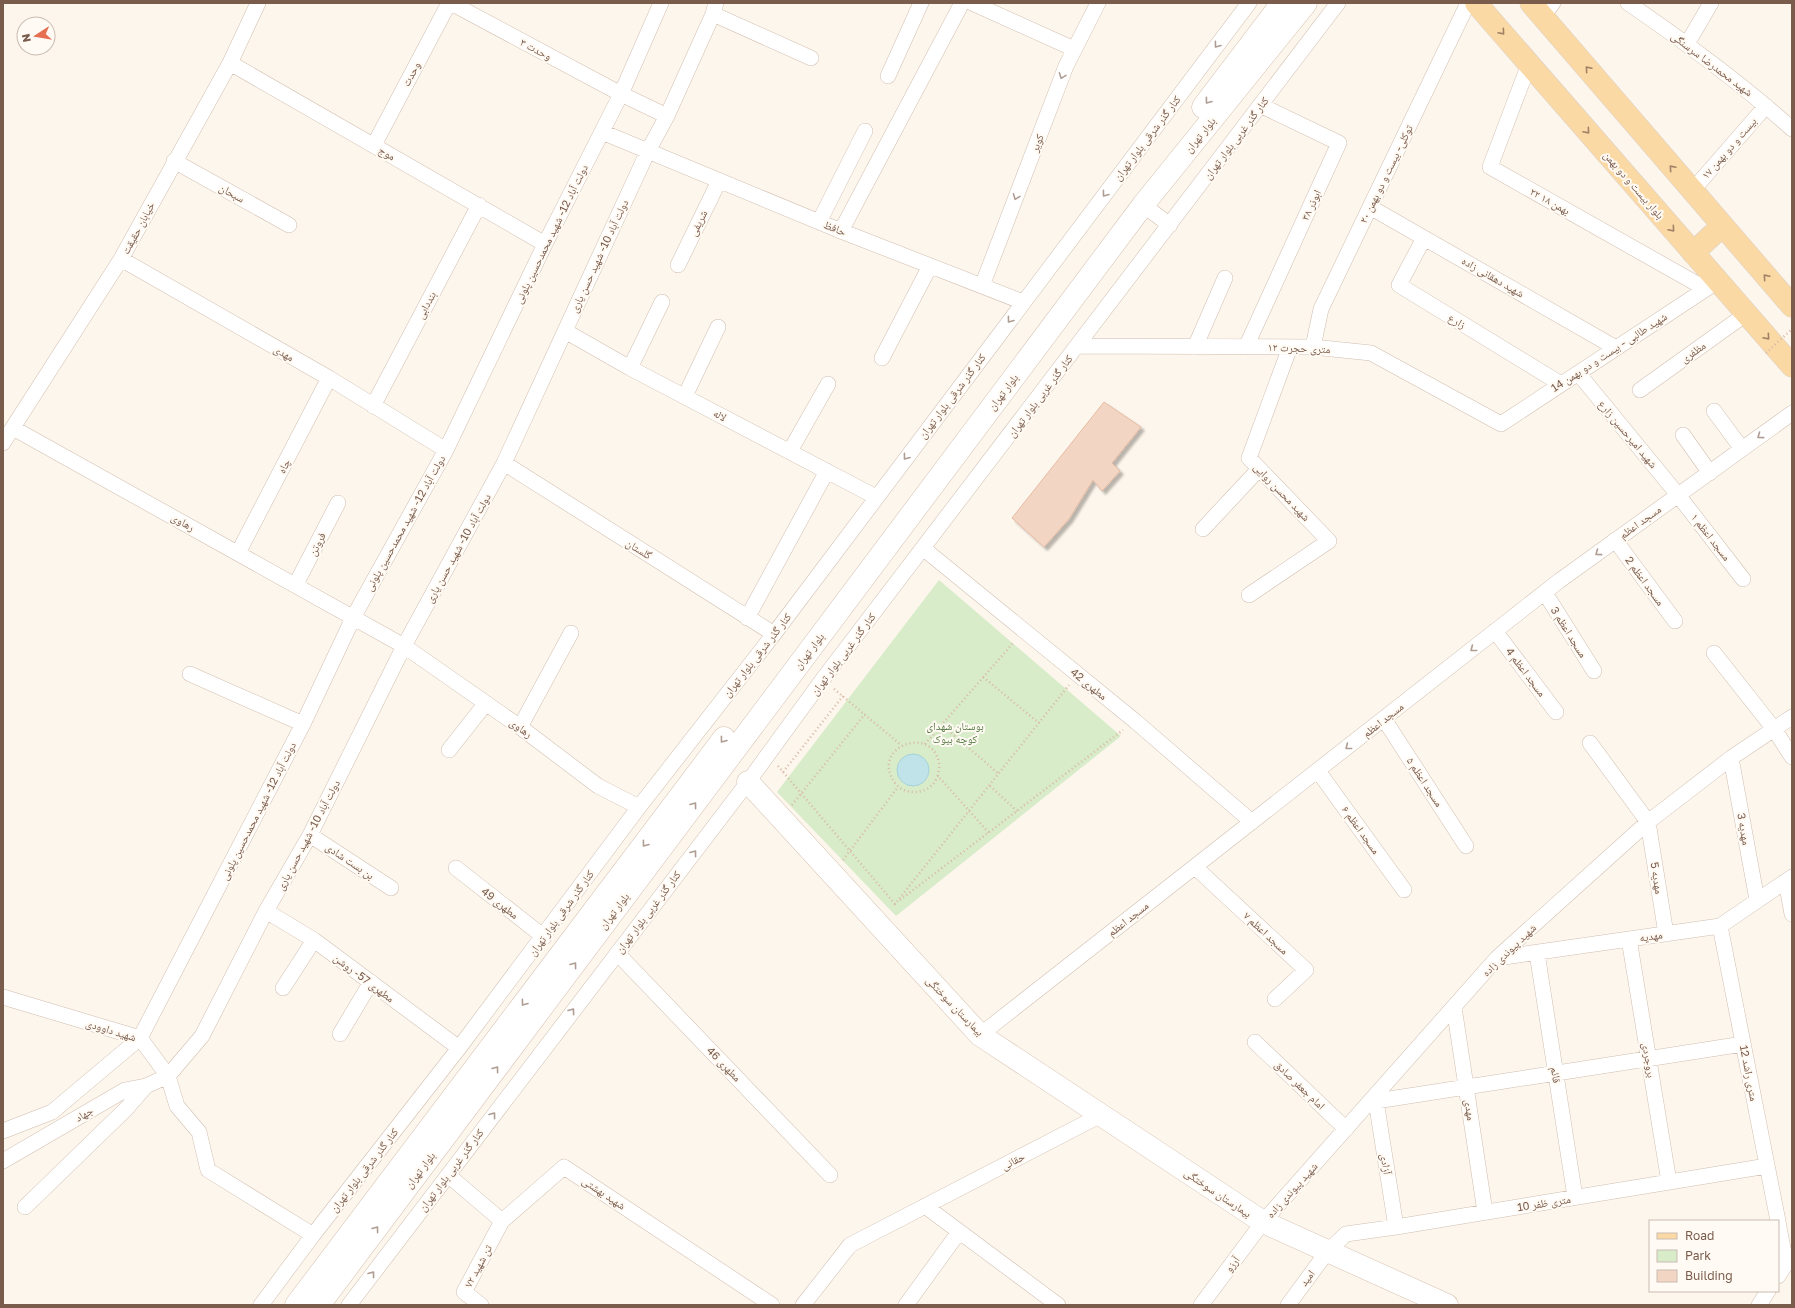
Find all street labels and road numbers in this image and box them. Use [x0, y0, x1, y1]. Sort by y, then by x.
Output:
street label: شهید محمدرضا سرسنگی [1668, 29, 1756, 99]
street label: وحدت ۳ [518, 35, 554, 62]
street label: وحدت [399, 59, 422, 88]
street label: کنار گذر شرقی بلوار تهران [1110, 92, 1184, 183]
street label: کنار گذر غربی بلوار تهران [1200, 94, 1272, 182]
street label: بلوار تهران [1181, 114, 1219, 156]
street label: بیست و دو بهمن ۱۷ [1698, 114, 1760, 182]
street label: توکلی- بیست و دو بهمن ۲۰ [1356, 122, 1416, 226]
street label: کویر [1027, 132, 1046, 155]
street label: موج [376, 143, 398, 163]
street label: بلوار بیست و دو بهمن [1601, 148, 1667, 222]
street label: دولت آباد 12- شهید محمدحسین پلونی [511, 162, 591, 306]
street label: سبحان [217, 180, 247, 206]
street label: ۲۲ بهمن ۱۸ [1528, 184, 1572, 218]
street label: ۳۸ ابوذر [1298, 187, 1324, 222]
street label: دولت آباد 10- شهید حسن یاری [567, 197, 632, 315]
street label: خیابان حقیقت [118, 199, 158, 257]
street label: شریفی [686, 208, 710, 238]
street label: حافظ [822, 217, 848, 238]
street label: شهید دهقانی زاده [1459, 253, 1527, 301]
street label: بنددابی [413, 289, 439, 321]
street label: شهید طالبی - بیست و دو بهمن 14 [1548, 309, 1670, 395]
street label: زارع [1446, 310, 1468, 332]
street label: مظفری [1678, 338, 1708, 366]
street label: ۱۲ متری حجرت [1267, 340, 1331, 356]
street label: مهدی [271, 342, 297, 364]
street label: کنار گذر شرقی بلوار تهران [915, 350, 989, 441]
street label: کنار گذر غربی بلوار تهران [1004, 352, 1076, 440]
street label: بلوار تهران [985, 371, 1021, 413]
street label: شهید امیرحسین زارع [1595, 397, 1661, 471]
street label: لاله [711, 406, 729, 423]
street label: دولت آباد 12- شهید محمدحسین پلونی [362, 452, 449, 593]
street label: چاه [275, 456, 293, 475]
street label: شهید محسن روایی [1251, 460, 1313, 524]
street label: دولت آباد 10- شهید حسن یاری [422, 490, 494, 605]
street label: مسجد اعظم [1616, 502, 1664, 543]
street label: رهاوی [169, 510, 197, 534]
street label: مسجد اعظم ۱ [1687, 511, 1734, 564]
street label: فروتن [305, 530, 329, 558]
street label: گلستان [624, 536, 655, 563]
street label: مسجد اعظم 2 [1622, 554, 1668, 609]
street label: مسجد اعظم 3 [1547, 604, 1590, 661]
street label: کنار گذر شرقی بلوار تهران [720, 610, 794, 700]
street label: کنار گذر غربی بلوار تهران [807, 610, 879, 698]
street label: بلوار تهران [791, 630, 827, 672]
street label: مسجد اعظم 4 [1502, 645, 1549, 700]
street label: مطهری 42 [1068, 665, 1110, 703]
street label: مسجد اعظم [1360, 700, 1407, 741]
street label: رهاوی [507, 715, 535, 741]
street label: دولت آباد 12- شهید محمدحسین پلونی [217, 739, 299, 882]
street label: مسجد اعظم ۵ [1403, 755, 1446, 810]
street label: دولت آباد 10- شهید حسن یاری [273, 777, 343, 893]
street label: مسجد اعظم ۶ [1338, 803, 1383, 857]
street label: مهدیه 3 [1735, 812, 1754, 846]
street label: بن بست شادی [323, 840, 377, 882]
street label: مهدیه 5 [1648, 861, 1666, 895]
street label: کنار گذر شرقی بلوار تهران [525, 867, 597, 959]
street label: کنار گذر غربی بلوار تهران [612, 868, 684, 956]
street label: مطهری 49 [479, 884, 521, 922]
street label: بلوار تهران [596, 890, 632, 932]
street label: مسجد اعظم [1105, 899, 1152, 940]
street label: مسجد اعظم ۷ [1240, 909, 1291, 958]
street label: شهید پیوندی زاده [1479, 921, 1539, 979]
street label: مهدیه [1639, 927, 1663, 944]
street label: مطهری 57- روشن [331, 951, 397, 1005]
street label: بیمارستان سوختگی [923, 973, 987, 1039]
street label: شهید داوودی [84, 1016, 138, 1044]
street label: بروجردی [1639, 1041, 1659, 1079]
street label: مطهری 46 [704, 1043, 744, 1085]
street label: 12 متری راشد [1737, 1044, 1761, 1102]
street label: امام جعفر صادق [1272, 1058, 1328, 1112]
street label: قائم [1547, 1066, 1564, 1085]
street label: مهدی [1462, 1099, 1478, 1121]
street label: جهاد [72, 1103, 95, 1124]
street label: کنار گذر شرقی بلوار تهران [327, 1125, 401, 1215]
street label: کنار گذر غربی بلوار تهران [415, 1126, 487, 1214]
street label: بلوار تهران [402, 1149, 438, 1191]
street label: حقانی [999, 1149, 1027, 1173]
street label: آزادی [1377, 1153, 1395, 1176]
street label: شهید پیوندی زاده [1263, 1159, 1321, 1221]
street label: بیمارستان سوختگی [1182, 1165, 1254, 1221]
street label: شهید بهشتی [580, 1173, 628, 1213]
street label: 10 متری ظفر [1516, 1192, 1572, 1214]
street label: ۷۲ تن شهید [461, 1242, 495, 1290]
street label: آرزو [1222, 1253, 1242, 1274]
street label: امید [1296, 1267, 1317, 1288]

